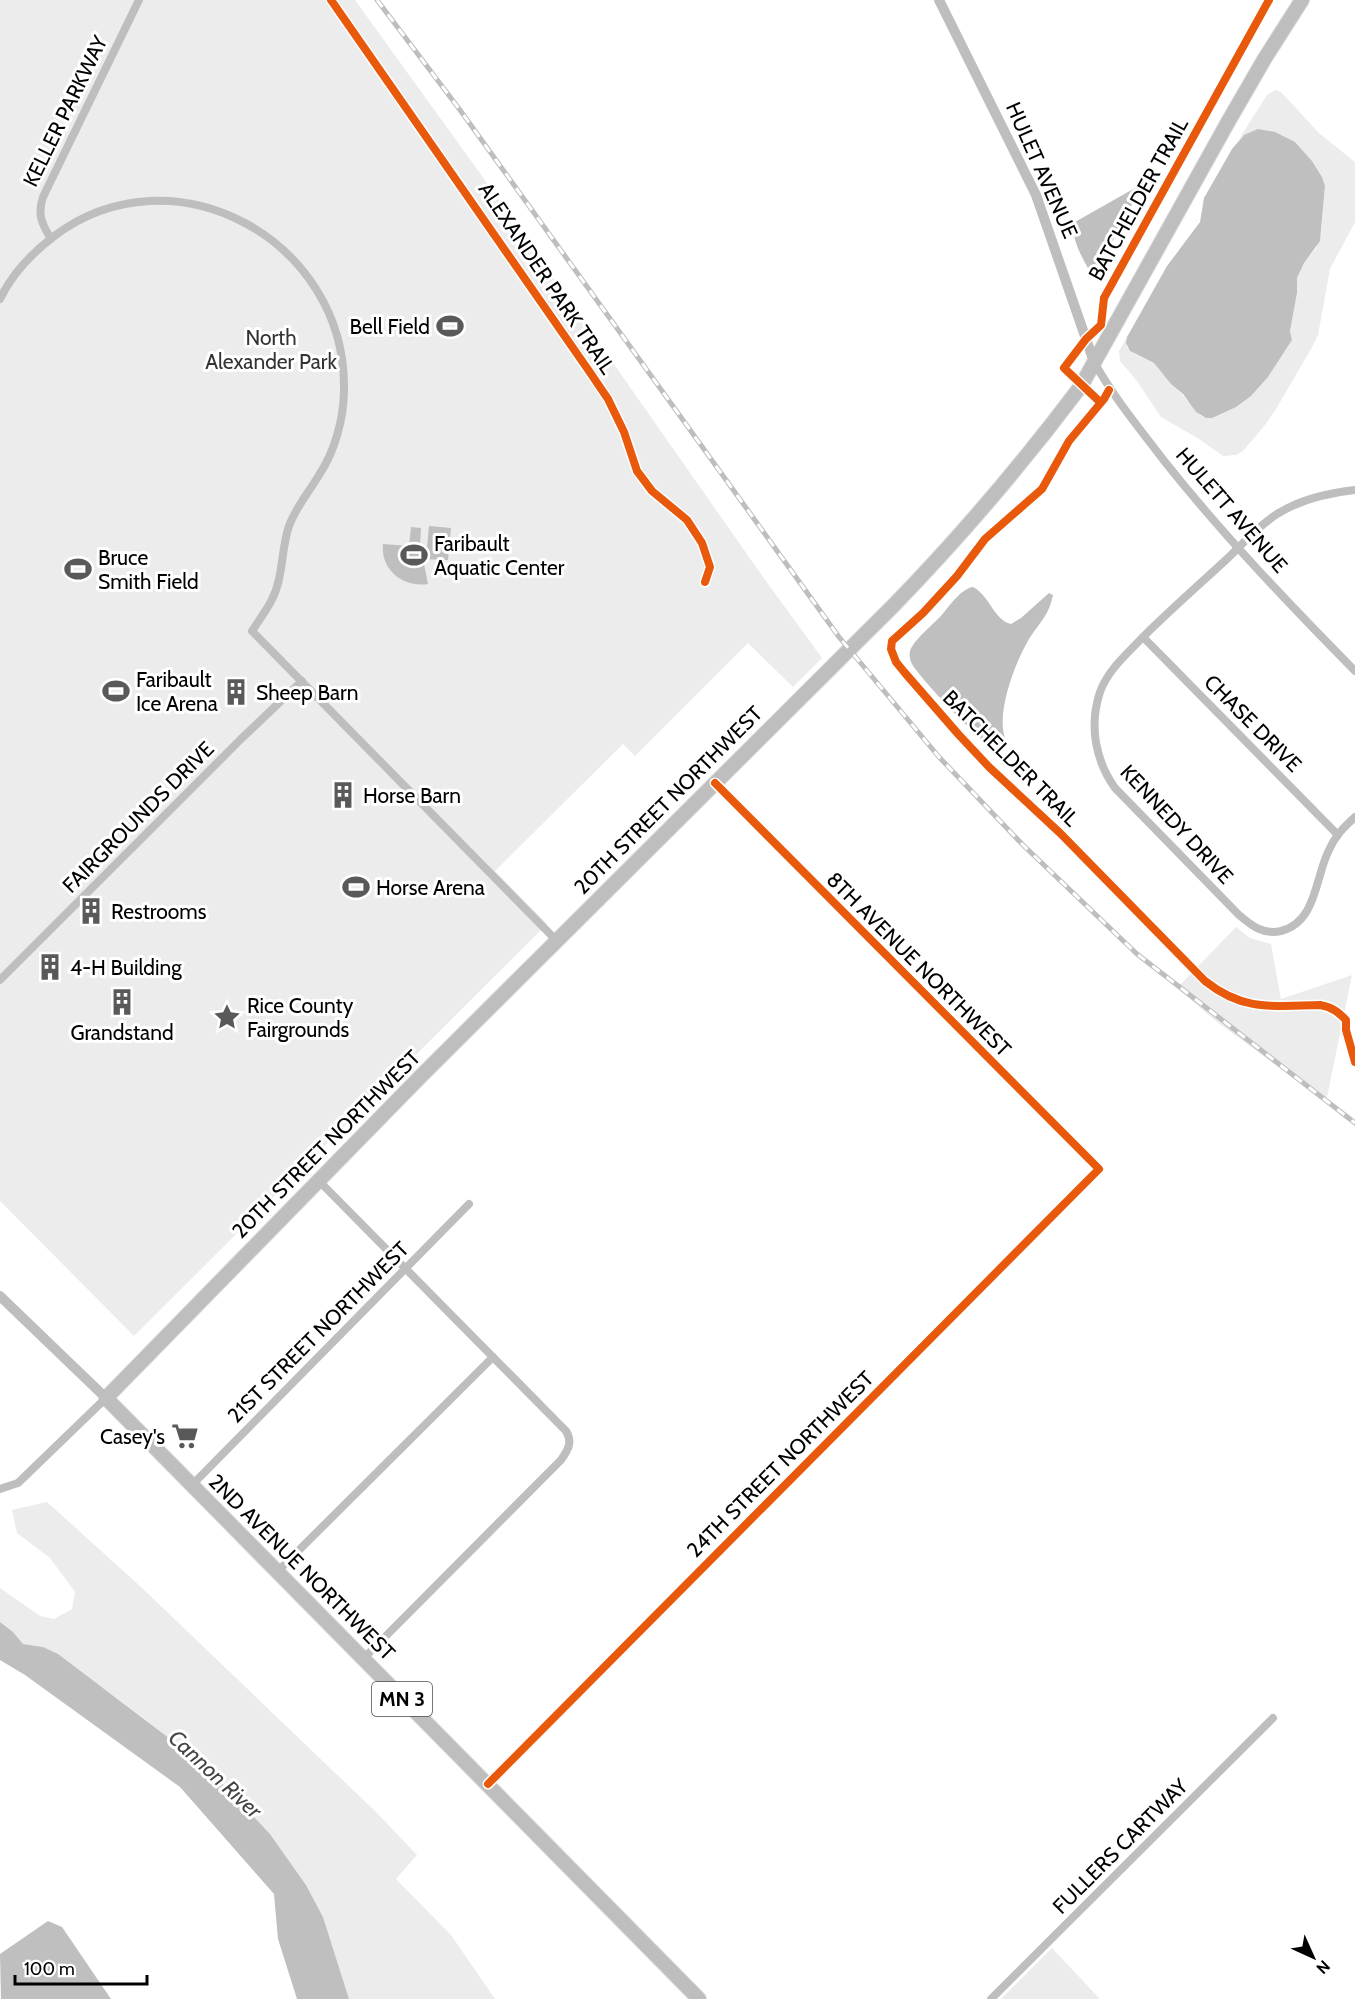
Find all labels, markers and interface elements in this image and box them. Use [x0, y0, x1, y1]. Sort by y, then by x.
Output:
street label: KELLER PARKWAY [18, 30, 113, 191]
street label: HULET AVENUE [1001, 98, 1083, 242]
street label: BATCHELDER TRAIL [1083, 113, 1193, 285]
street label: ALEXANDER PARK TRAIL [474, 177, 621, 379]
sports icon: Bell Field [435, 311, 465, 341]
place label: Bell Field [350, 314, 430, 339]
park label: North Alexander Park [205, 325, 337, 374]
street label: HULETT AVENUE [1171, 442, 1293, 578]
place label: Faribault Aquatic Center [434, 531, 565, 580]
sports icon: Faribault Aquatic Center [399, 540, 429, 570]
place label: Bruce Smith Field [98, 545, 199, 594]
sports icon: Bruce Smith Field [63, 554, 93, 584]
place label: Faribault Ice Arena [136, 667, 218, 716]
street label: CHASE DRIVE [1199, 669, 1307, 777]
sports icon: Faribault Ice Arena [101, 676, 131, 706]
building icon: Sheep Barn [221, 677, 251, 707]
place label: Sheep Barn [256, 680, 358, 705]
street label: BATCHELDER TRAIL [938, 685, 1084, 831]
street label: 20TH STREET NORTHWEST [569, 701, 767, 899]
street label: FAIRGROUNDS DRIVE [57, 736, 219, 898]
street label: KENNEDY DRIVE [1115, 759, 1239, 889]
building icon: Horse Barn [328, 780, 358, 810]
place label: Horse Barn [363, 783, 461, 808]
street label: 8TH AVENUE NORTHWEST [822, 867, 1016, 1061]
sports icon: Horse Arena [341, 872, 371, 902]
place label: Horse Arena [376, 875, 485, 900]
building icon: Restrooms [76, 896, 106, 926]
place label: Restrooms [111, 899, 207, 924]
building icon: 4-H Building [35, 952, 65, 982]
place label: 4-H Building [70, 955, 182, 980]
building icon: Grandstand [107, 987, 137, 1017]
place label: Rice County Fairgrounds [247, 993, 354, 1042]
place icon: Rice County Fairgrounds [212, 1002, 242, 1032]
place label: Grandstand [70, 1020, 174, 1045]
street label: 20TH STREET NORTHWEST [227, 1045, 425, 1243]
street label: 21ST STREET NORTHWEST [222, 1236, 414, 1428]
street label: 24TH STREET NORTHWEST [682, 1366, 878, 1562]
supermarket icon: Casey's [170, 1421, 200, 1451]
place label: Casey's [100, 1424, 165, 1449]
street label: 2ND AVENUE NORTHWEST [204, 1469, 400, 1665]
road number: MN 3 [372, 1682, 432, 1716]
water label: Cannon River [163, 1724, 268, 1825]
street label: FULLERS CARTWAY [1047, 1773, 1193, 1919]
north arrow [1283, 1927, 1343, 1987]
scale bar [15, 1948, 147, 1986]
text: N [1313, 1957, 1334, 1978]
text: 100 m [24, 1958, 75, 1980]

